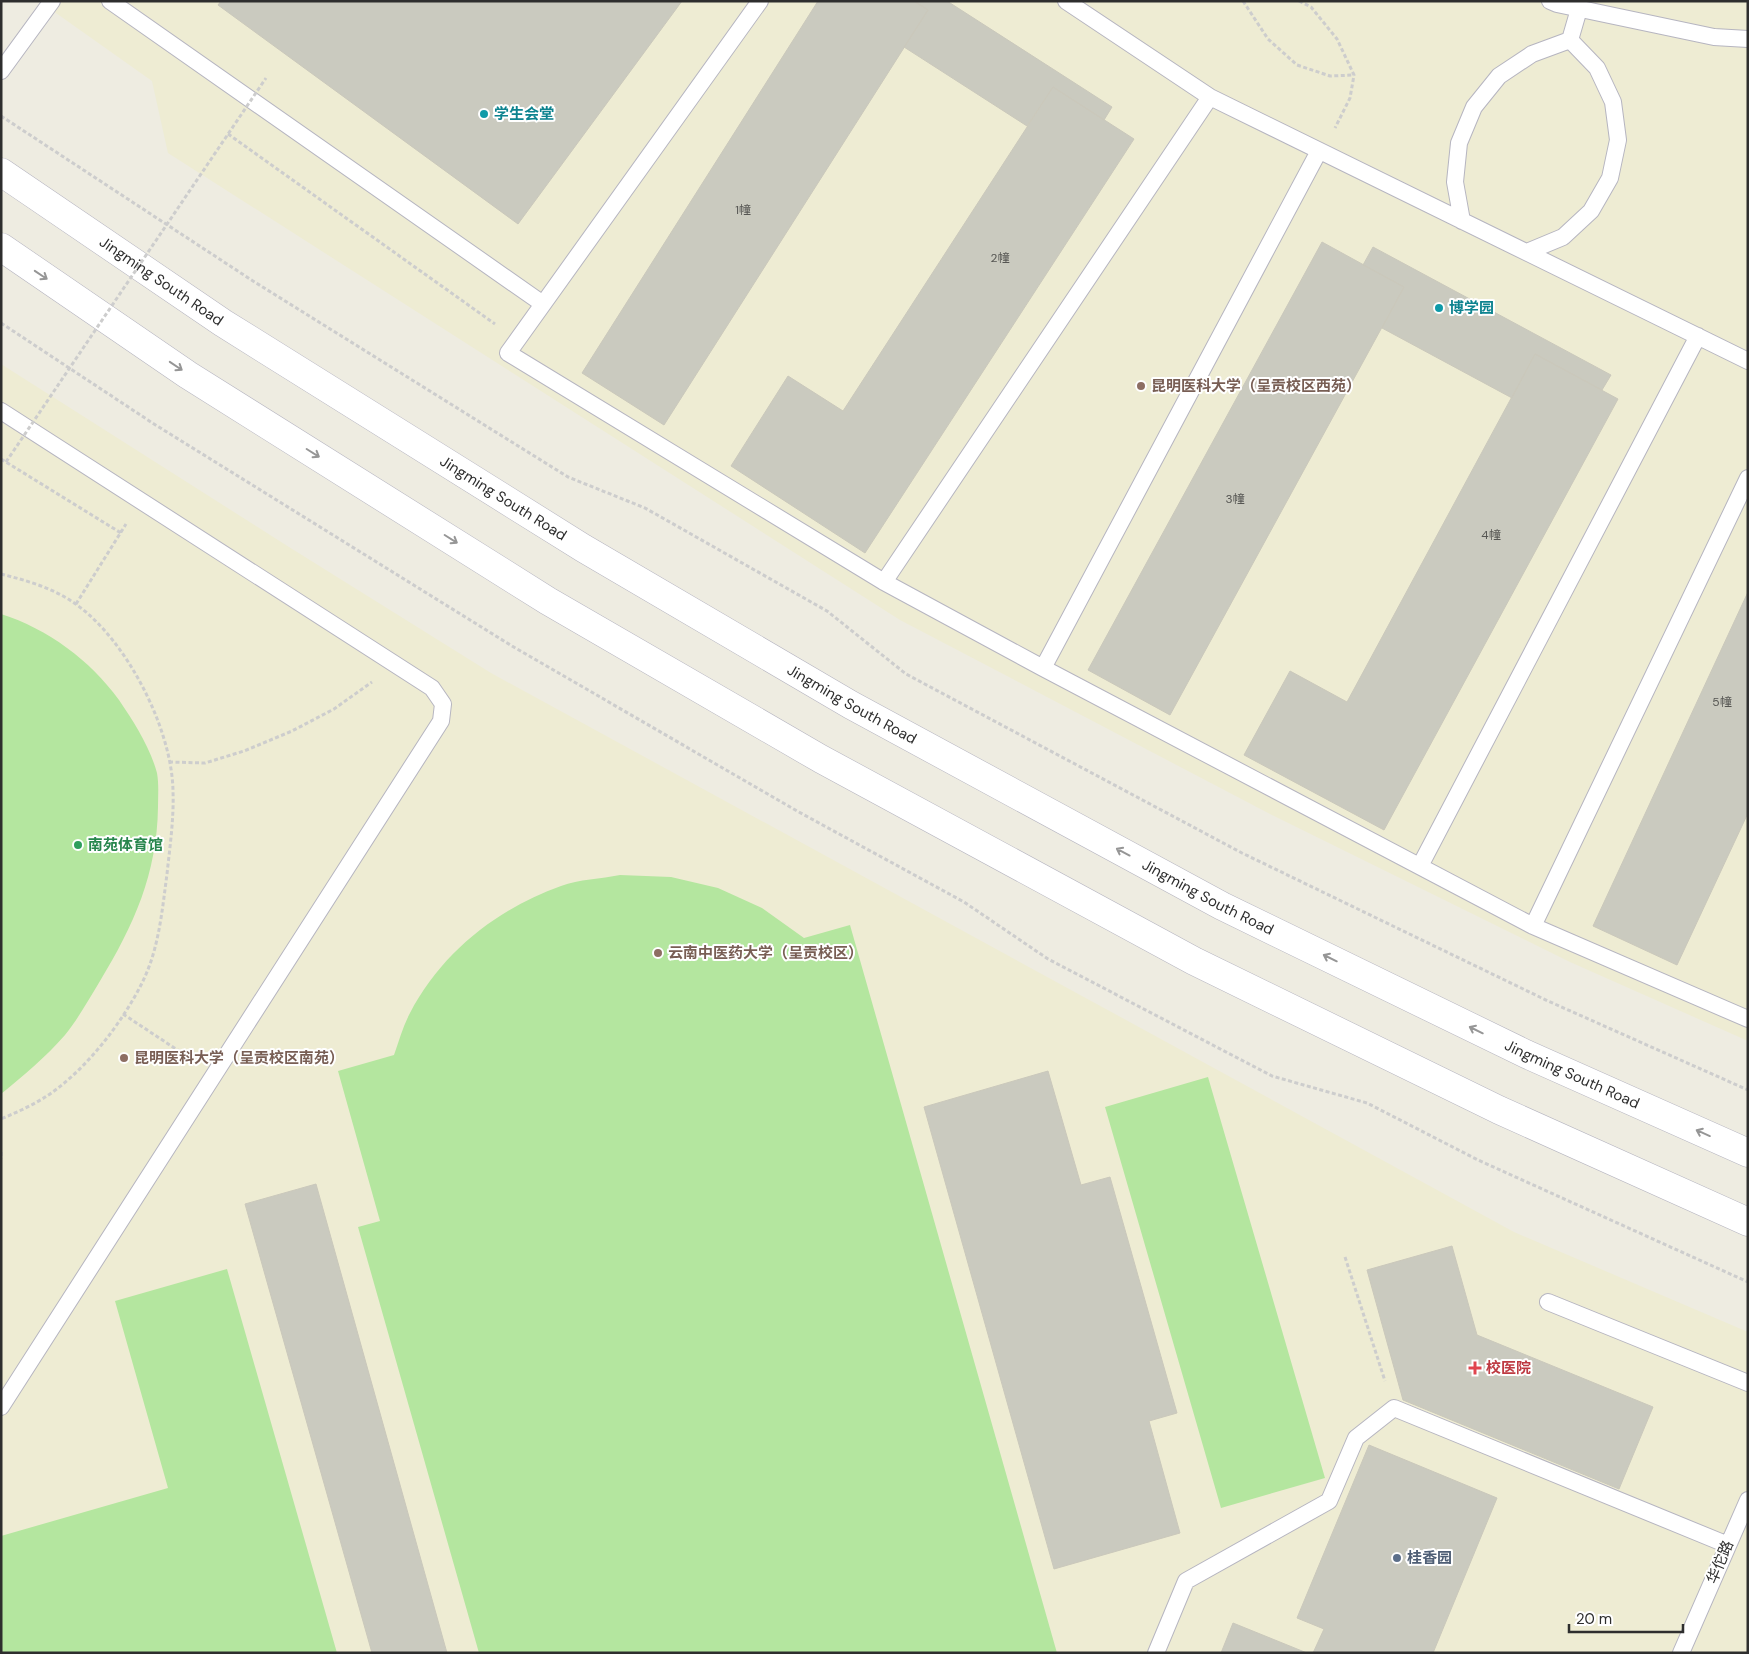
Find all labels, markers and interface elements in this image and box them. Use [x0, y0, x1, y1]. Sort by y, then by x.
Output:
place label: 学生会堂 [494, 104, 554, 124]
marker: 学生会堂 [478, 108, 490, 120]
house number: 1幢 [735, 202, 751, 218]
street label: Jingming South Road [96, 232, 227, 330]
house number: 2幢 [991, 250, 1009, 266]
one-way arrow [34, 270, 48, 280]
place label: 博学园 [1449, 298, 1494, 318]
marker: 博学园 [1433, 302, 1445, 314]
one-way arrow [168, 361, 182, 371]
place label: 昆明医科大学（呈贡校区西苑） [1151, 376, 1361, 396]
marker: 昆明医科大学（呈贡校区西苑） [1135, 380, 1147, 392]
one-way arrow [305, 449, 319, 459]
street label: Jingming South Road [436, 451, 570, 545]
house number: 3幢 [1225, 491, 1245, 507]
house number: 4幢 [1481, 527, 1501, 543]
one-way arrow [443, 535, 457, 545]
street label: Jingming South Road [783, 660, 920, 749]
house number: 5幢 [1712, 694, 1732, 710]
place label: 南苑体育馆 [88, 835, 163, 855]
marker: 南苑体育馆 [72, 839, 84, 851]
one-way arrow [1116, 847, 1131, 856]
street label: Jingming South Road [1139, 855, 1277, 940]
place label: 云南中医药大学（呈贡校区） [668, 943, 863, 963]
marker: 云南中医药大学（呈贡校区） [652, 947, 664, 959]
one-way arrow [1323, 953, 1338, 963]
one-way arrow [1469, 1025, 1484, 1034]
street label: Jingming South Road [1501, 1035, 1643, 1113]
place label: 昆明医科大学（呈贡校区南苑） [134, 1048, 344, 1068]
marker: 昆明医科大学（呈贡校区南苑） [118, 1052, 130, 1064]
one-way arrow [1696, 1128, 1711, 1138]
place label: 校医院 [1486, 1358, 1531, 1378]
marker: 校医院 [1468, 1361, 1482, 1375]
street label: 华佗路 [1702, 1537, 1738, 1587]
place label: 桂香园 [1407, 1548, 1452, 1568]
marker: 桂香园 [1391, 1552, 1403, 1564]
scale bar [1569, 1602, 1683, 1634]
text: 20 m [1576, 1609, 1612, 1629]

